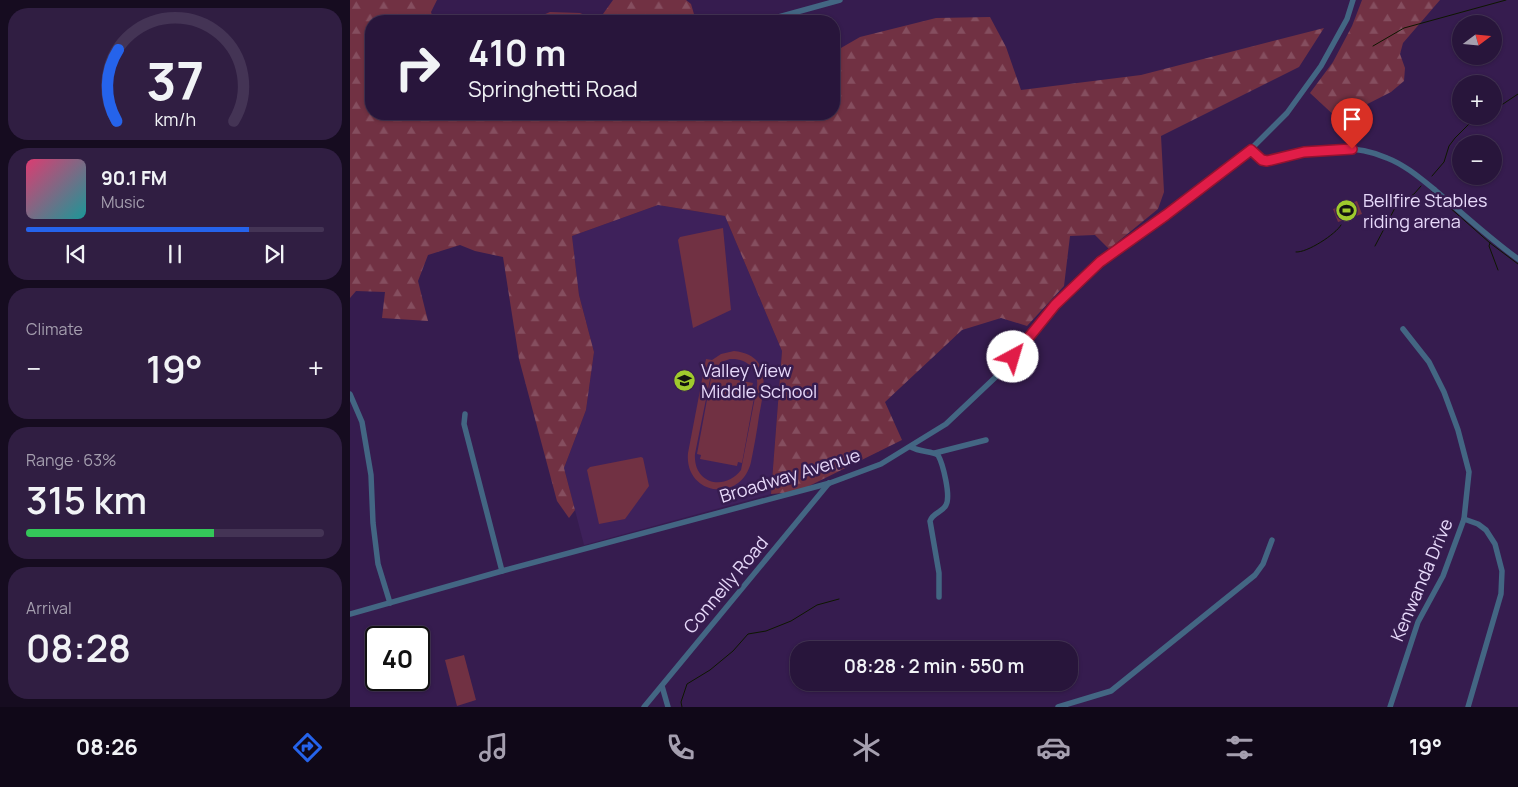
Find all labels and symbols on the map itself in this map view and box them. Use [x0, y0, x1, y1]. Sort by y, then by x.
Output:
north arrow [1452, 15, 1502, 65]
pin [1331, 98, 1373, 149]
place label: Bellfire Stables riding arena [1363, 188, 1487, 233]
sports icon: Bellfire Stables riding arena [1335, 199, 1359, 223]
position arrow [986, 330, 1038, 382]
place label: Valley View Middle School [701, 358, 817, 403]
school or university icon: Valley View Middle School [673, 369, 697, 393]
street label: Broadway Avenue [716, 442, 863, 508]
street label: Kenwanda Drive [1384, 515, 1458, 645]
street label: Connelly Road [678, 531, 773, 638]
speed limit sign: 40 [365, 626, 430, 691]

